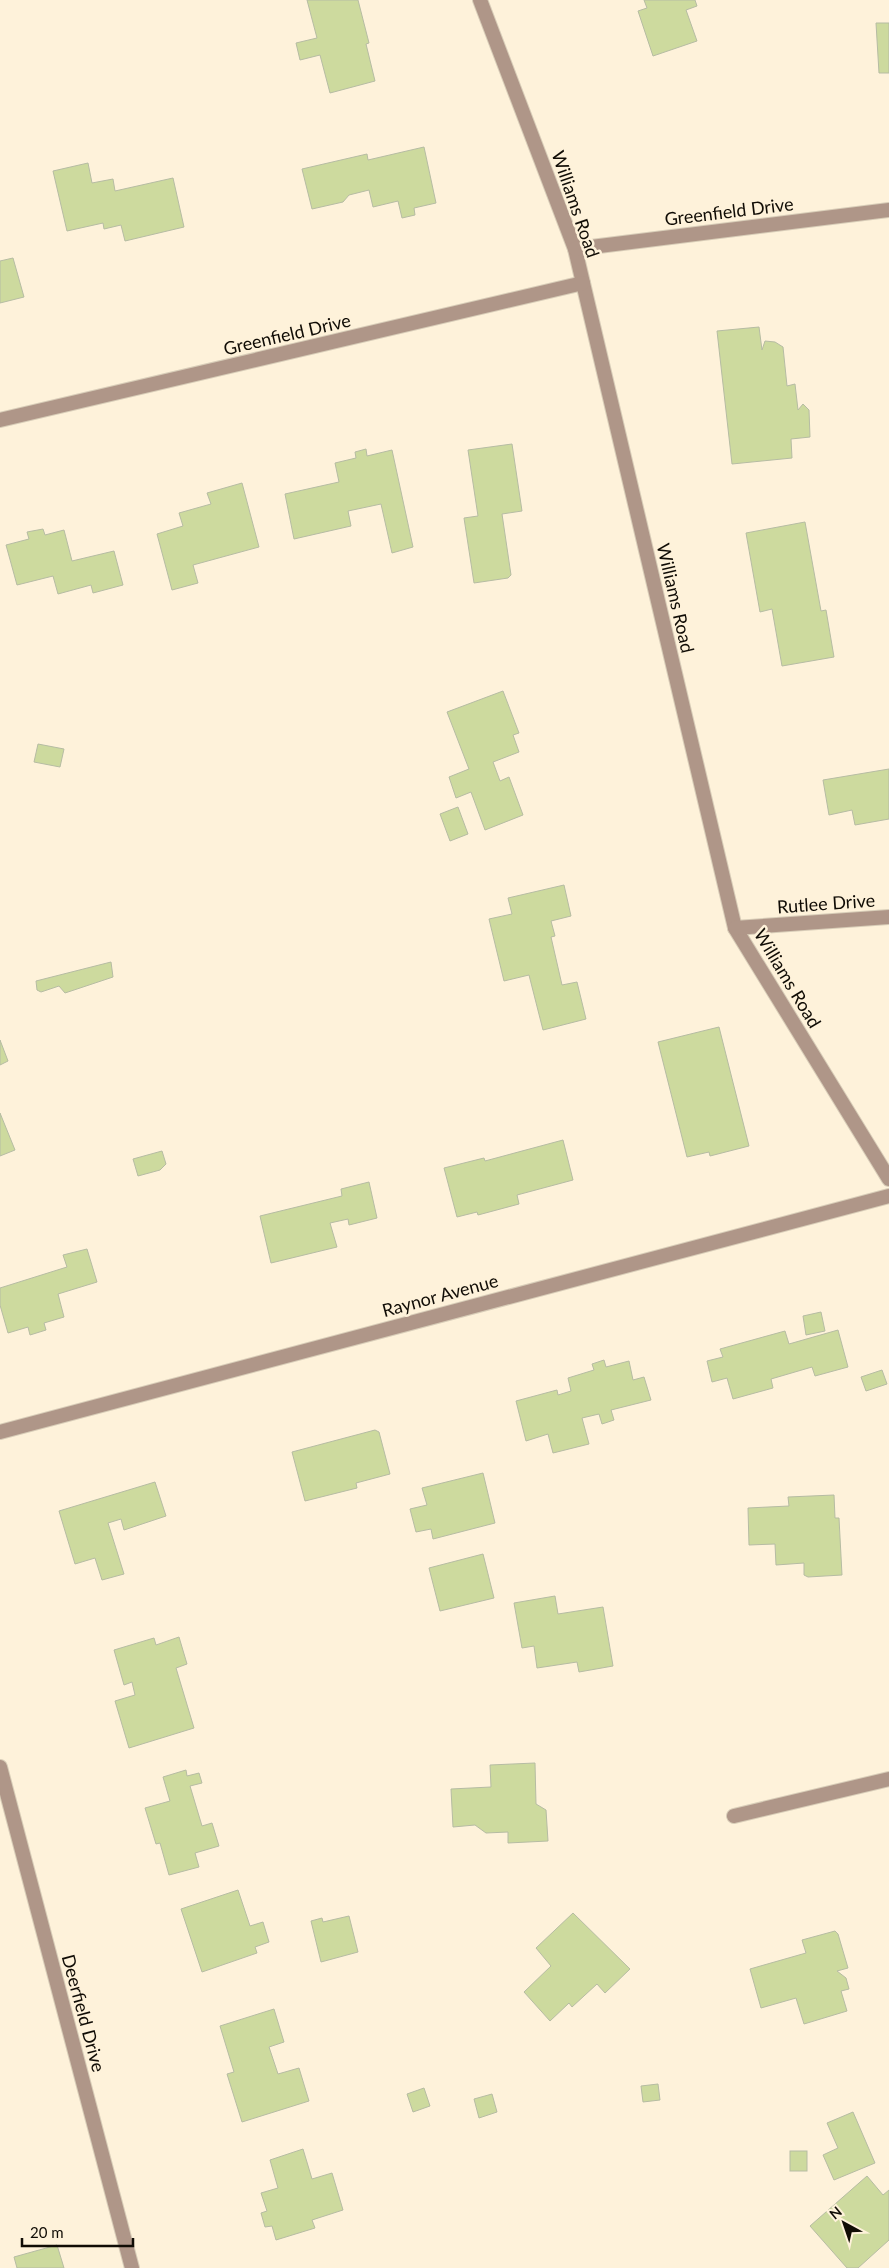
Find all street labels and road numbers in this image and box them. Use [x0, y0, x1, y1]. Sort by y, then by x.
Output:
street label: Williams Road [547, 148, 605, 260]
street label: Greenfield Drive [663, 192, 795, 230]
street label: Greenfield Drive [221, 309, 353, 359]
street label: Williams Road [653, 541, 699, 655]
street label: Rutlee Drive [776, 889, 876, 917]
street label: Williams Road [750, 924, 826, 1032]
street label: Raynor Avenue [380, 1269, 500, 1321]
street label: Deerfield Drive [58, 1952, 110, 2074]

